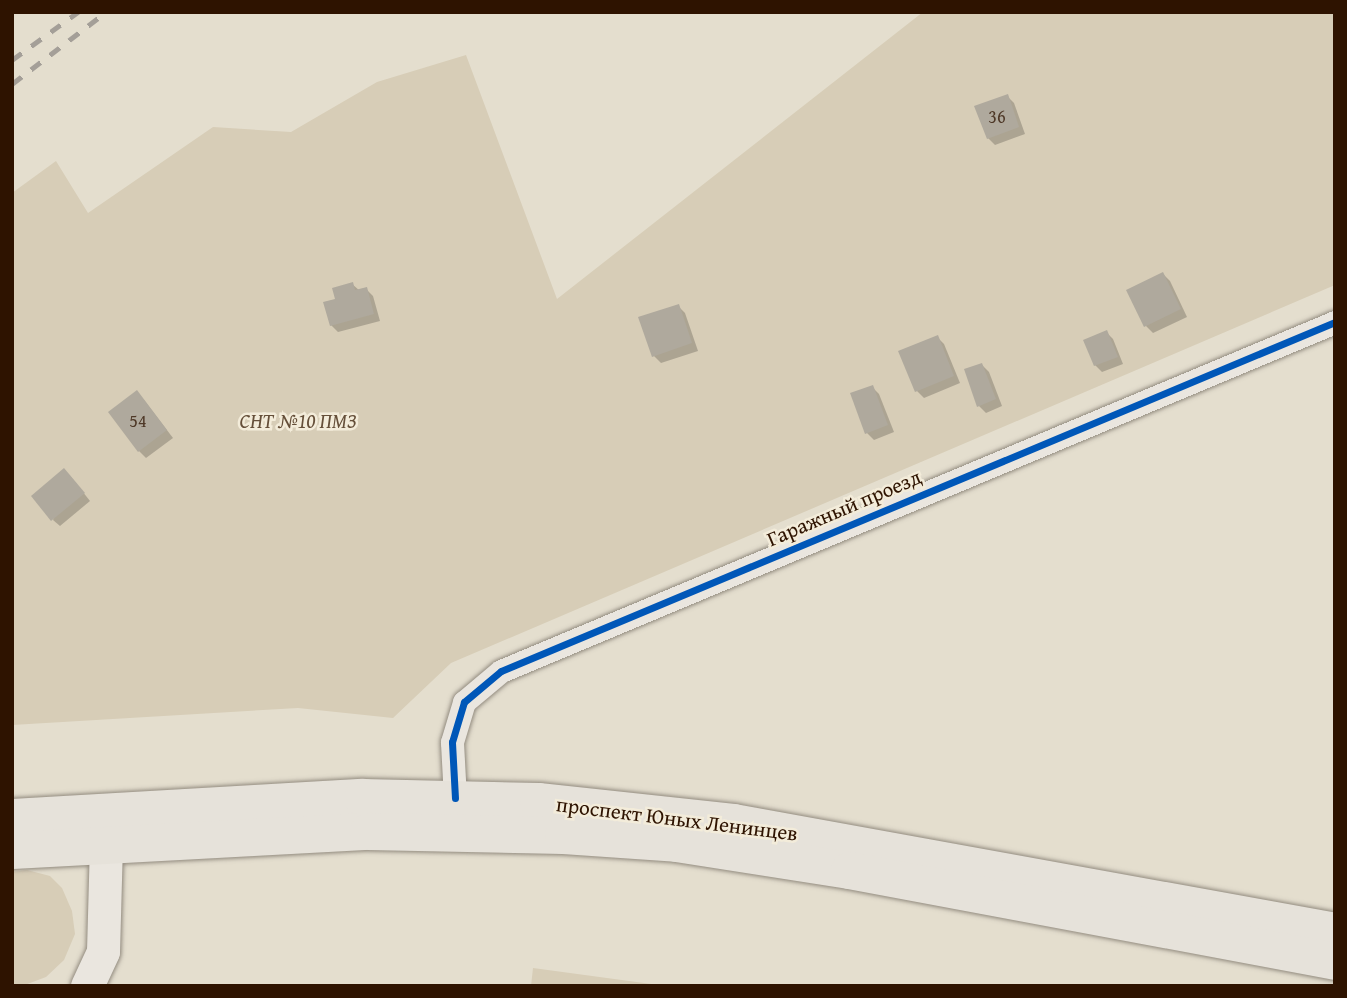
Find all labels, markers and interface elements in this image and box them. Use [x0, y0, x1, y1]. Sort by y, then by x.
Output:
house number: 36 [988, 106, 1006, 128]
park label: СНТ №10 ПМЗ [240, 408, 356, 434]
house number: 54 [129, 410, 147, 432]
street label: Гаражный проезд [763, 464, 925, 552]
street label: проспект Юных Ленинцев [555, 792, 799, 846]

